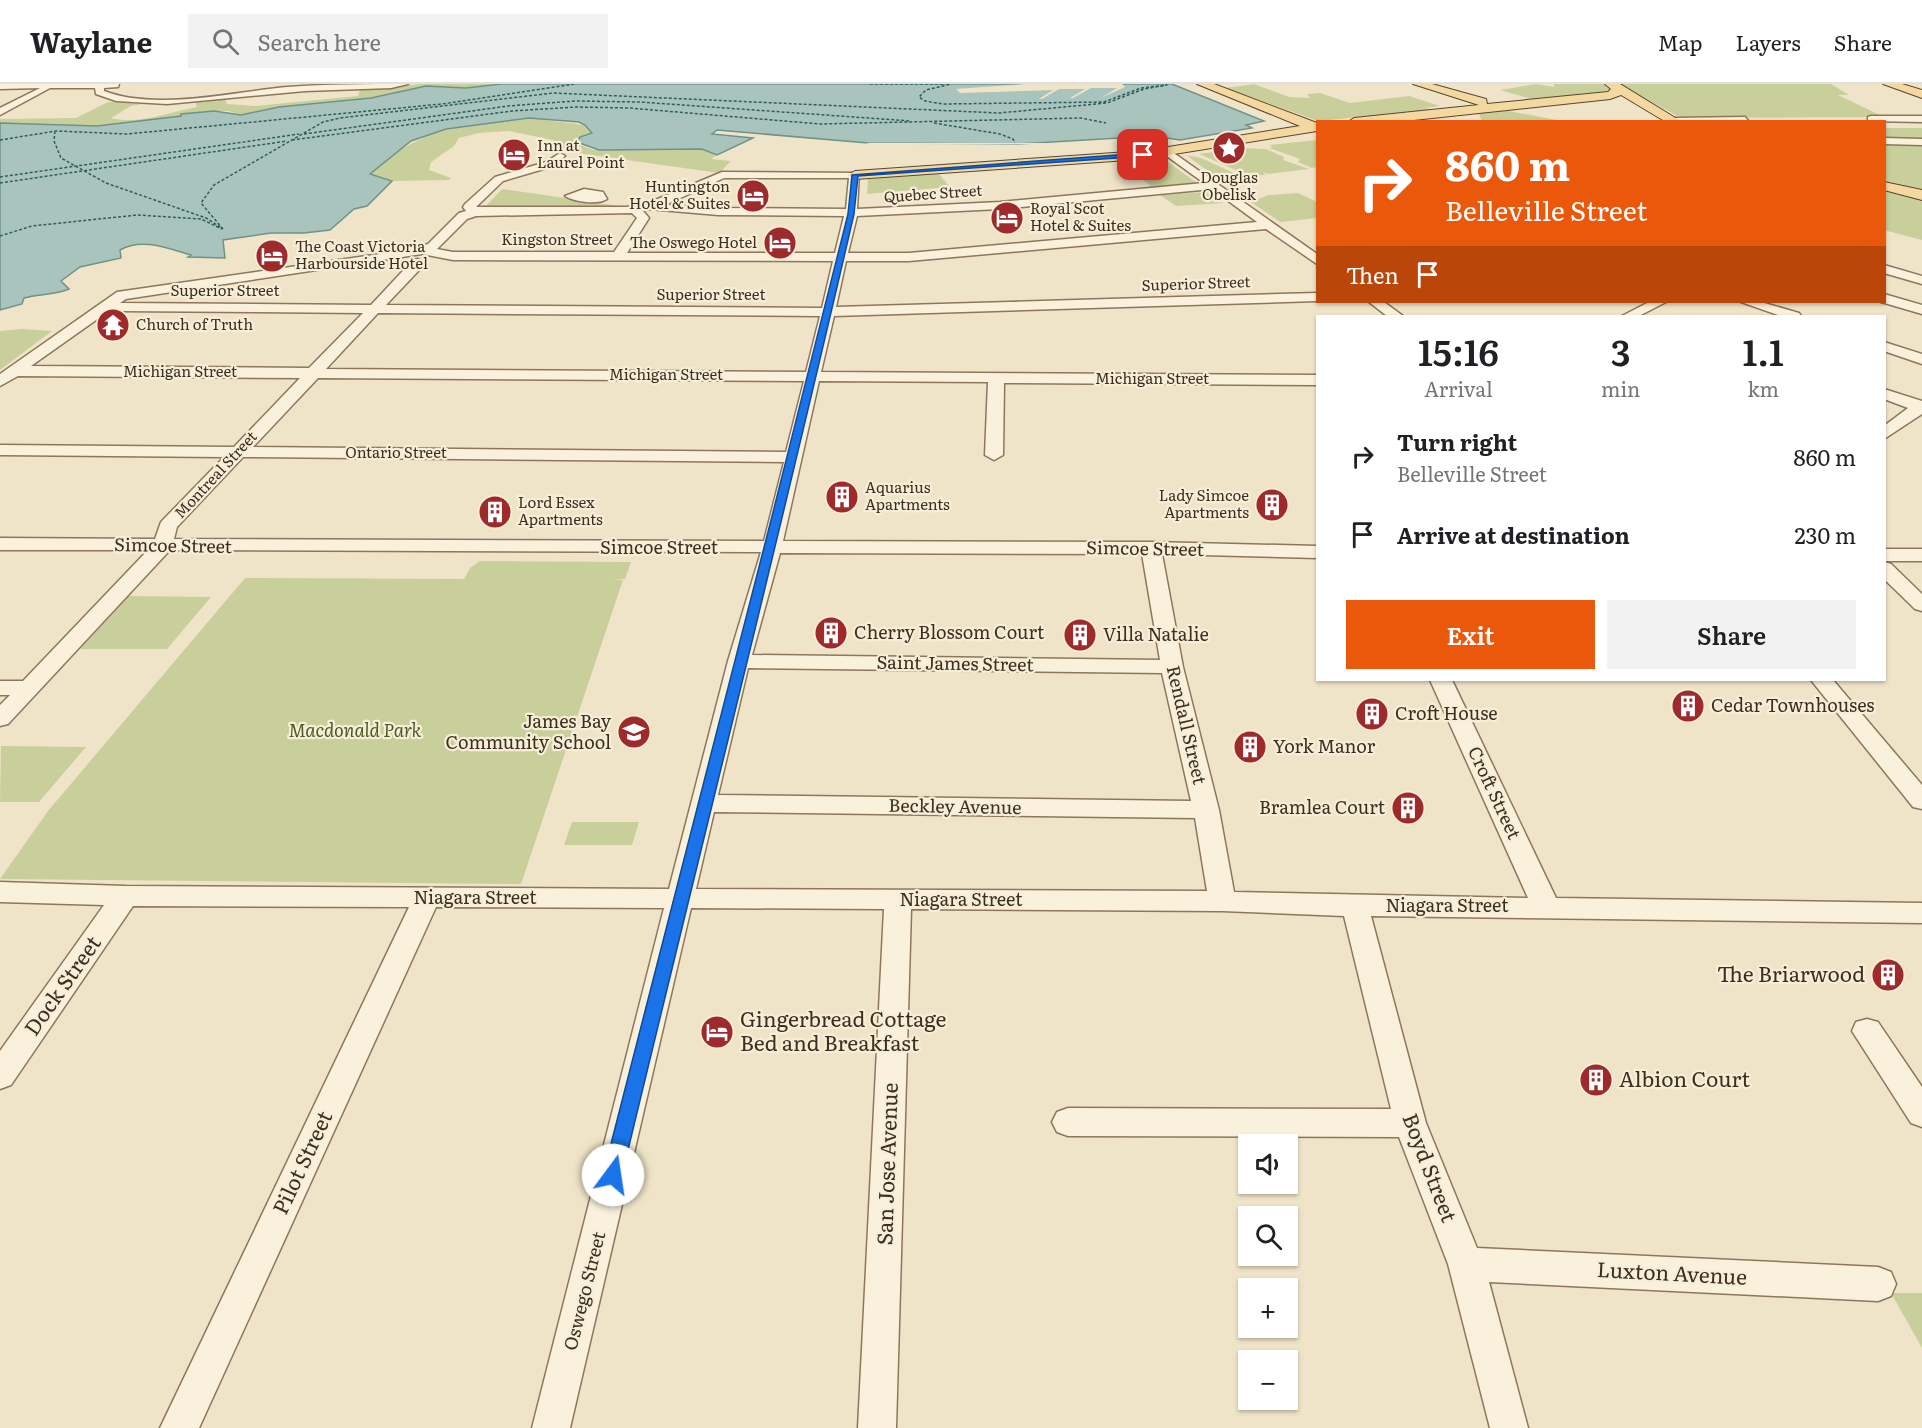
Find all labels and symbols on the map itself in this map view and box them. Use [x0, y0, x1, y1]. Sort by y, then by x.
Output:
pin [1117, 129, 1168, 180]
place icon: Douglas Obelisk [1211, 130, 1247, 166]
place label: Inn at Laurel Point [537, 133, 625, 173]
hotel icon: Inn at Laurel Point [496, 137, 532, 173]
place label: Douglas Obelisk [1200, 165, 1258, 205]
place label: Huntington Hotel & Suites [629, 174, 730, 214]
hotel icon: Huntington Hotel & Suites [735, 178, 771, 214]
street label: Quebec Street [883, 178, 983, 207]
place label: Royal Scot Hotel & Suites [1030, 196, 1131, 236]
hotel icon: Royal Scot Hotel & Suites [989, 200, 1025, 236]
hotel icon: The Oswego Hotel [762, 225, 798, 261]
street label: Kingston Street [501, 227, 613, 250]
place label: The Oswego Hotel [630, 230, 757, 253]
place label: The Coast Victoria Harbourside Hotel [295, 234, 428, 274]
hotel icon: The Coast Victoria Harbourside Hotel [254, 238, 290, 274]
street label: Superior Street [1141, 269, 1251, 296]
street label: Superior Street [171, 278, 279, 301]
street label: Superior Street [657, 282, 765, 305]
temple icon: Church of Truth [95, 307, 131, 343]
place label: Church of Truth [136, 312, 253, 335]
street label: Michigan Street [123, 359, 237, 382]
street label: Michigan Street [609, 362, 723, 385]
street label: Michigan Street [1095, 366, 1209, 389]
street label: Montreal Street [168, 425, 262, 523]
street label: Ontario Street [345, 440, 447, 463]
place label: Aquarius Apartments [865, 475, 950, 515]
building icon: Aquarius Apartments [824, 479, 860, 515]
place label: Lady Simcoe Apartments [1159, 483, 1249, 523]
building icon: Lady Simcoe Apartments [1254, 487, 1290, 523]
place label: Lord Essex Apartments [518, 490, 603, 530]
building icon: Lord Essex Apartments [477, 494, 513, 530]
street label: Simcoe Street [114, 530, 233, 559]
street label: Simcoe Street [600, 533, 719, 560]
street label: Simcoe Street [1086, 533, 1205, 562]
building icon: Cherry Blossom Court [813, 615, 849, 651]
building icon: Villa Natalie [1062, 617, 1098, 653]
place label: Cherry Blossom Court [854, 618, 1045, 645]
place label: Villa Natalie [1103, 620, 1209, 647]
street label: Saint James Street [876, 648, 1034, 677]
street label: Rendall Street [1161, 663, 1214, 788]
building icon: Cedar Townhouses [1670, 688, 1706, 724]
place label: Cedar Townhouses [1711, 691, 1874, 718]
building icon: Croft House [1354, 696, 1390, 732]
place label: Croft House [1395, 699, 1498, 726]
place label: James Bay Community School [446, 707, 612, 755]
school or university icon: James Bay Community School [616, 714, 652, 750]
park label: Macdonald Park [289, 716, 422, 743]
building icon: York Manor [1232, 729, 1268, 765]
place label: York Manor [1273, 732, 1376, 759]
street label: Croft Street [1462, 741, 1529, 844]
building icon: Bramlea Court [1390, 790, 1426, 826]
street label: Beckley Avenue [888, 791, 1022, 820]
place label: Bramlea Court [1259, 793, 1386, 820]
street label: Niagara Street [414, 883, 537, 910]
street label: Niagara Street [900, 885, 1023, 912]
street label: Niagara Street [1386, 891, 1509, 918]
street label: Dock Street [15, 928, 107, 1041]
place label: The Briarwood [1717, 957, 1865, 988]
building icon: The Briarwood [1870, 957, 1906, 993]
place label: Gingerbread Cottage Bed and Breakfast [740, 1002, 947, 1057]
hotel icon: Gingerbread Cottage Bed and Breakfast [699, 1014, 735, 1050]
building icon: Albion Court [1578, 1062, 1614, 1098]
place label: Albion Court [1619, 1062, 1751, 1093]
street label: San Jose Avenue [867, 1082, 904, 1246]
street label: Pilot Street [263, 1105, 339, 1219]
street label: Boyd Street [1396, 1108, 1467, 1227]
position arrow [581, 1143, 645, 1207]
street label: Oswego Street [556, 1228, 612, 1353]
street label: Luxton Avenue [1596, 1252, 1748, 1291]

